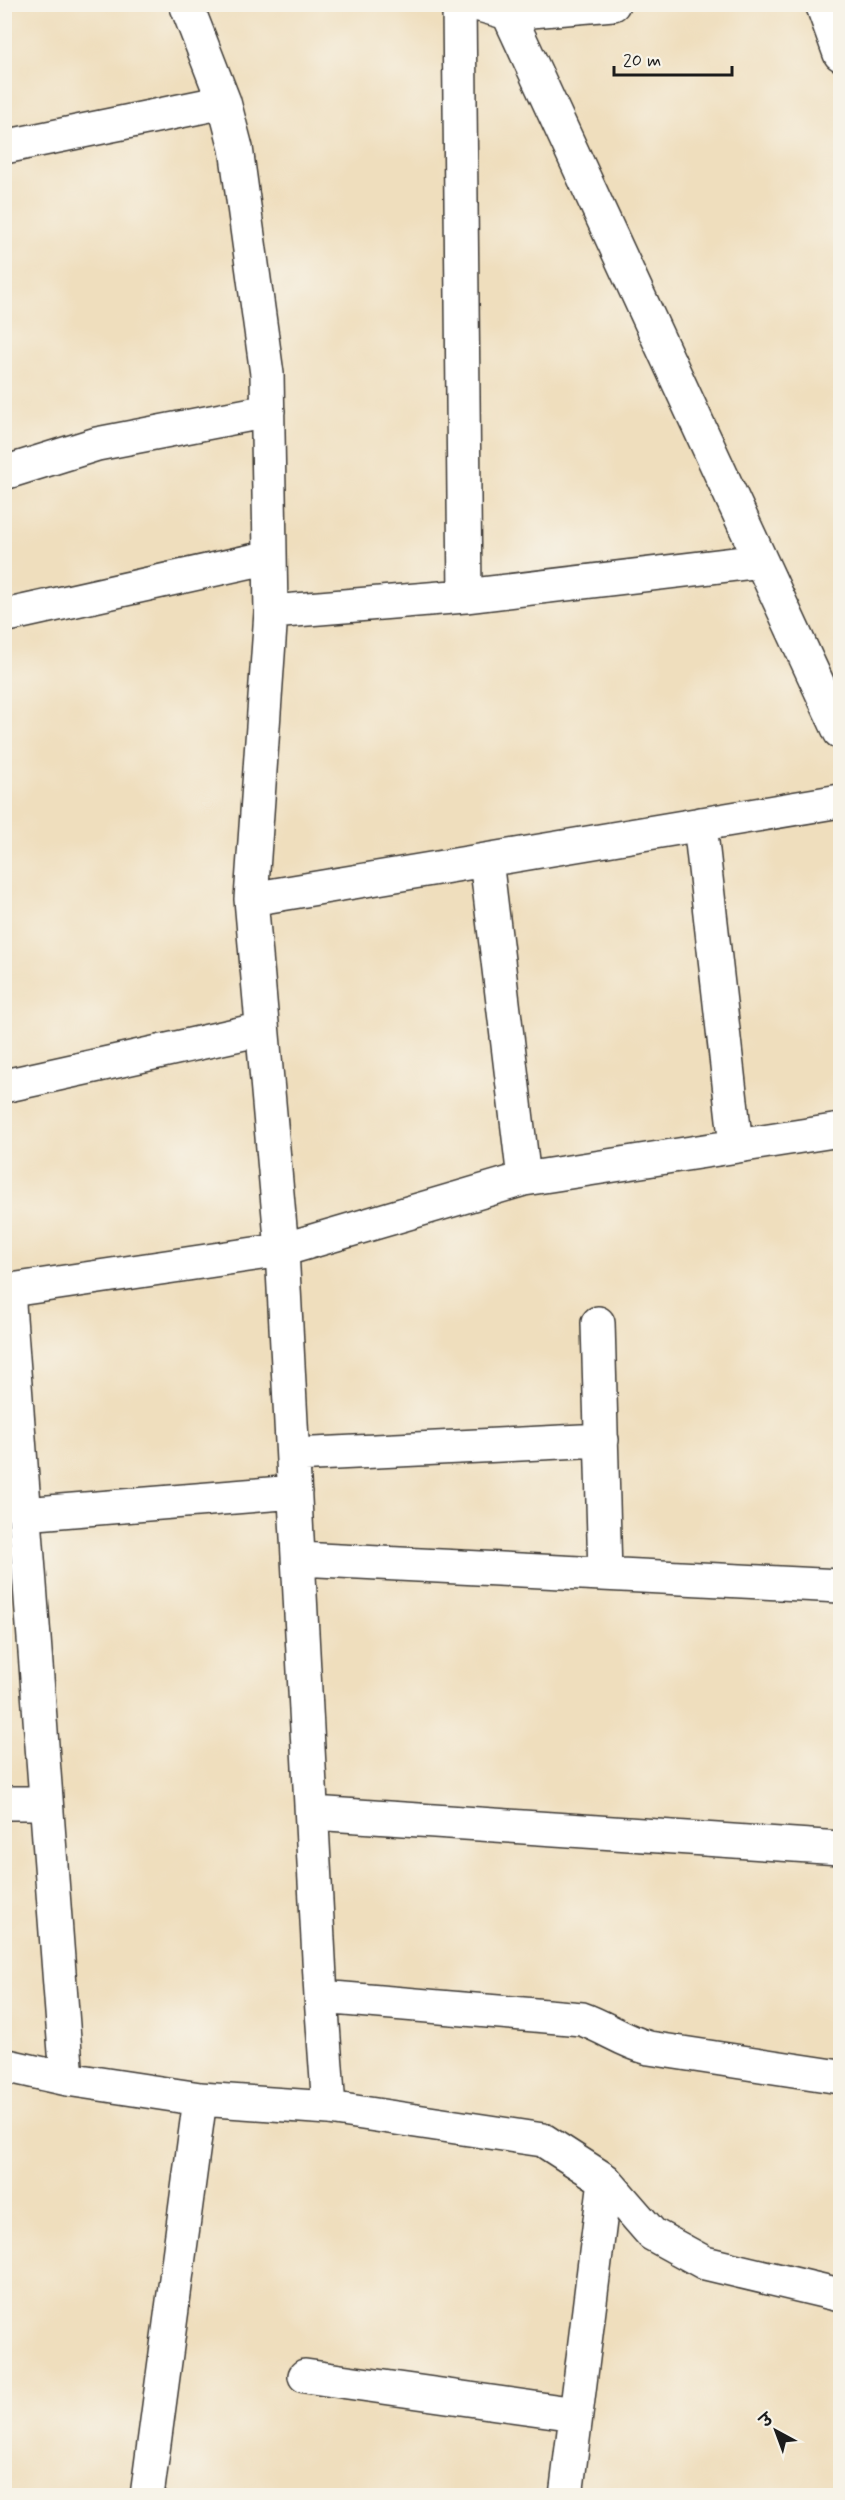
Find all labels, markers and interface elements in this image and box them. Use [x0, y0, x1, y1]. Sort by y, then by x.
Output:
scale bar [614, 39, 732, 77]
text: 20 m [623, 49, 661, 73]
north arrow [746, 2401, 806, 2461]
text: उ [755, 2409, 779, 2434]

